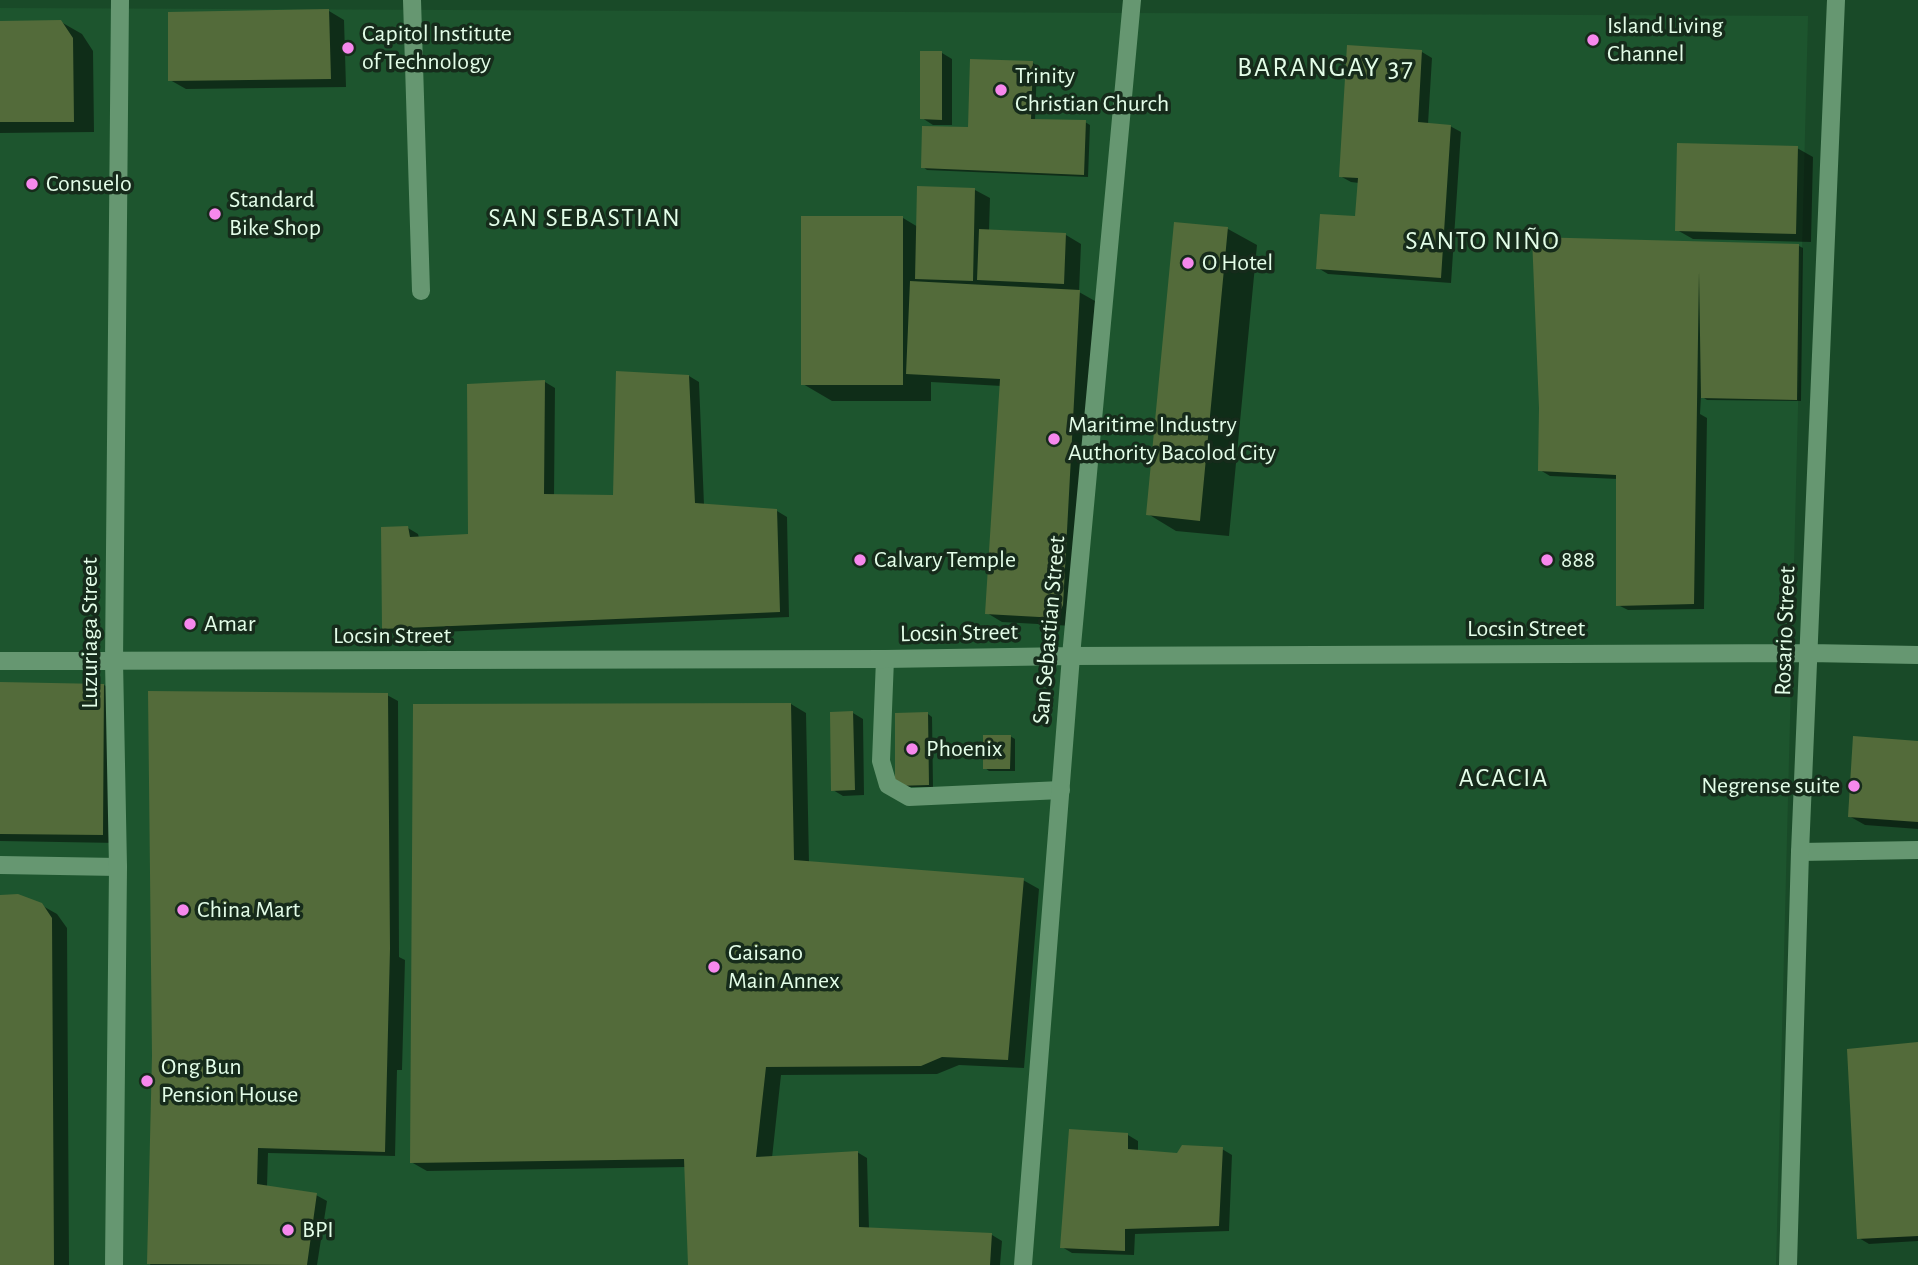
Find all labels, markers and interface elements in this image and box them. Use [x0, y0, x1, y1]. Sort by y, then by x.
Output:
place label: Island Living Channel [1607, 12, 1723, 68]
place label: Capitol Institute of Technology [362, 20, 512, 76]
marker: Island Living Channel [1585, 32, 1601, 48]
marker: Capitol Institute of Technology [340, 40, 356, 56]
district label: BARANGAY 37 [1238, 51, 1414, 85]
place label: Trinity Christian Church [1015, 62, 1169, 118]
marker: Trinity Christian Church [993, 82, 1009, 98]
place label: Consuelo [46, 170, 132, 198]
marker: Consuelo [24, 176, 40, 192]
place label: Standard Bike Shop [229, 186, 321, 242]
district label: SAN SEBASTIAN [490, 202, 680, 234]
marker: Standard Bike Shop [207, 206, 223, 222]
district label: SANTO NIÑO [1406, 225, 1560, 257]
place label: O Hotel [1202, 249, 1273, 277]
marker: O Hotel [1180, 255, 1196, 271]
place label: Maritime Industry Authority Bacolod City [1068, 411, 1276, 467]
marker: Maritime Industry Authority Bacolod City [1046, 431, 1062, 447]
street label: San Sebastian Street [1026, 534, 1072, 726]
place label: Calvary Temple [874, 546, 1016, 574]
place label: 888 [1561, 546, 1595, 574]
marker: Calvary Temple [852, 552, 868, 568]
marker: 888 [1539, 552, 1555, 568]
street label: Luzuriaga Street [76, 557, 104, 709]
street label: Rosario Street [1768, 566, 1802, 696]
place label: Amar [204, 610, 255, 638]
street label: Locsin Street [1467, 615, 1585, 643]
marker: Amar [182, 616, 198, 632]
street label: Locsin Street [900, 618, 1018, 648]
street label: Locsin Street [333, 622, 451, 650]
place label: Phoenix [926, 735, 1002, 763]
marker: Phoenix [904, 741, 920, 757]
district label: ACACIA [1460, 762, 1548, 794]
place label: Negrense suite [1701, 772, 1840, 800]
marker: Negrense suite [1846, 778, 1862, 794]
place label: China Mart [197, 896, 300, 924]
marker: China Mart [175, 902, 191, 918]
place label: Gaisano Main Annex [728, 939, 840, 995]
marker: Gaisano Main Annex [706, 959, 722, 975]
place label: Ong Bun Pension House [161, 1053, 298, 1109]
marker: Ong Bun Pension House [139, 1073, 155, 1089]
place label: BPI [302, 1216, 334, 1244]
marker: BPI [280, 1222, 296, 1238]

